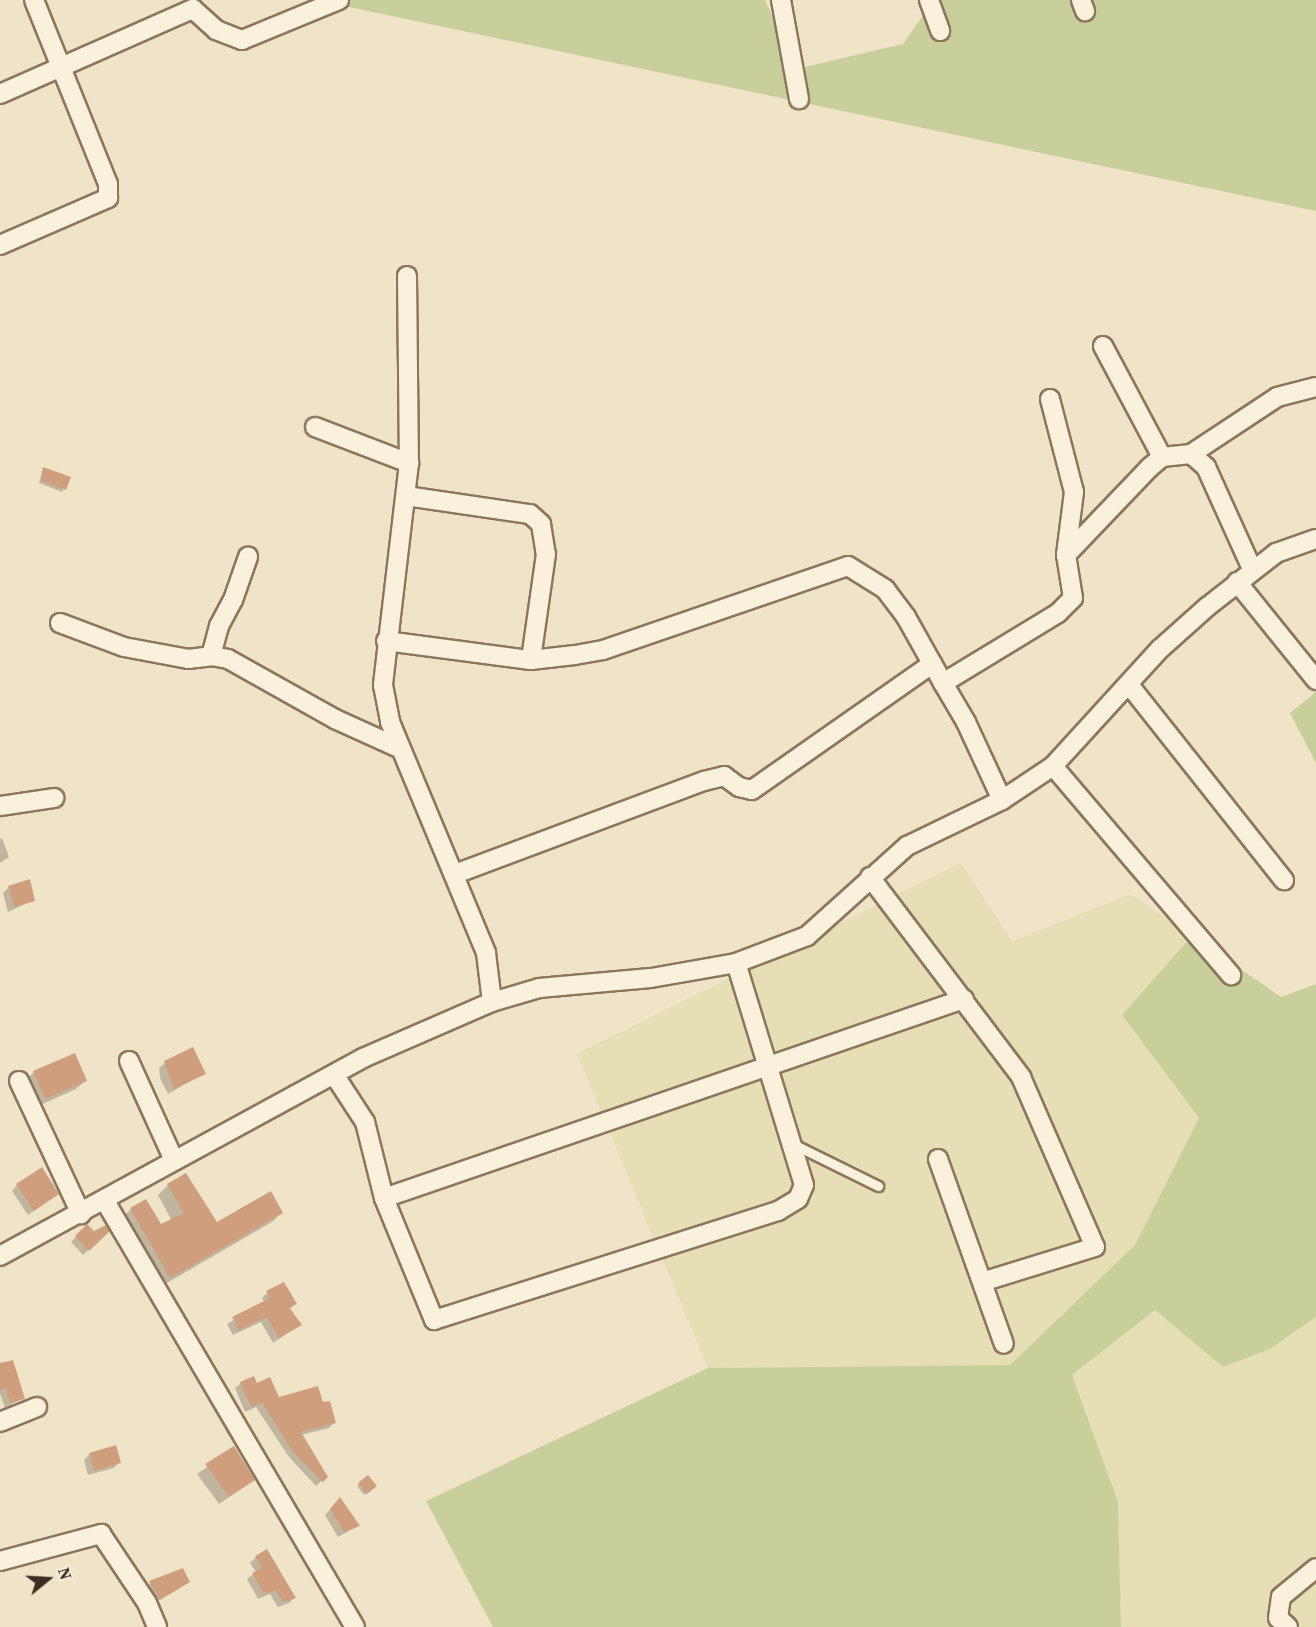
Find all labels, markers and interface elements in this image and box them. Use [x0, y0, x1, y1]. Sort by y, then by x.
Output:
north arrow [18, 1549, 78, 1609]
text: N [53, 1564, 77, 1582]

